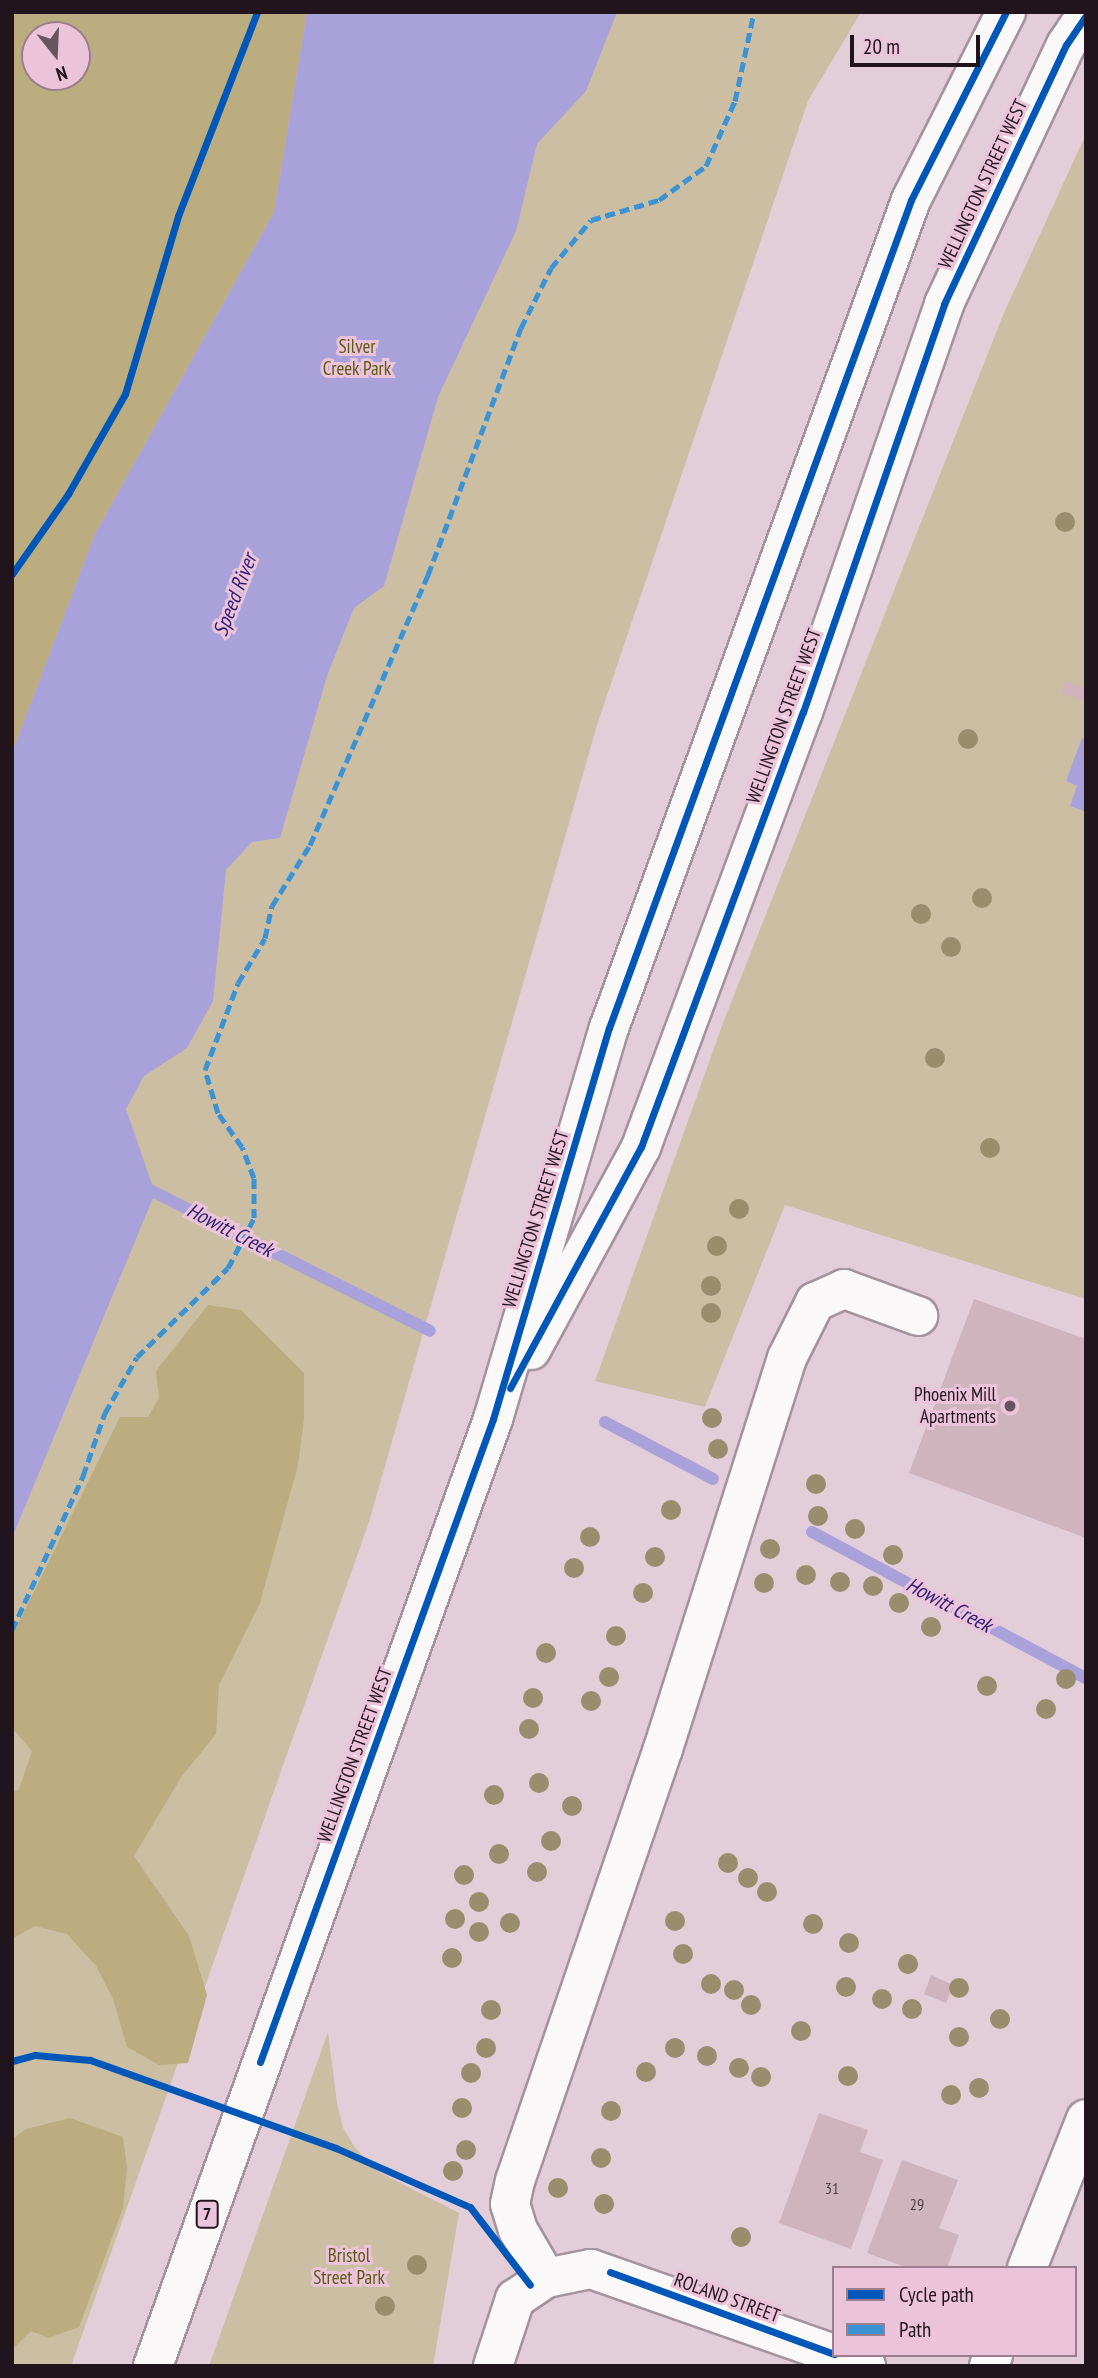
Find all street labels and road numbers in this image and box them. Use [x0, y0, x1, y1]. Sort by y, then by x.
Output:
street label: WELLINGTON STREET WEST [934, 95, 1032, 273]
street label: WELLINGTON STREET WEST [742, 625, 826, 807]
street label: WELLINGTON STREET WEST [498, 1127, 574, 1311]
street label: WELLINGTON STREET WEST [313, 1664, 397, 1846]
road number: 7 [195, 2200, 219, 2228]
street label: ROLAND STREET [671, 2268, 783, 2328]

